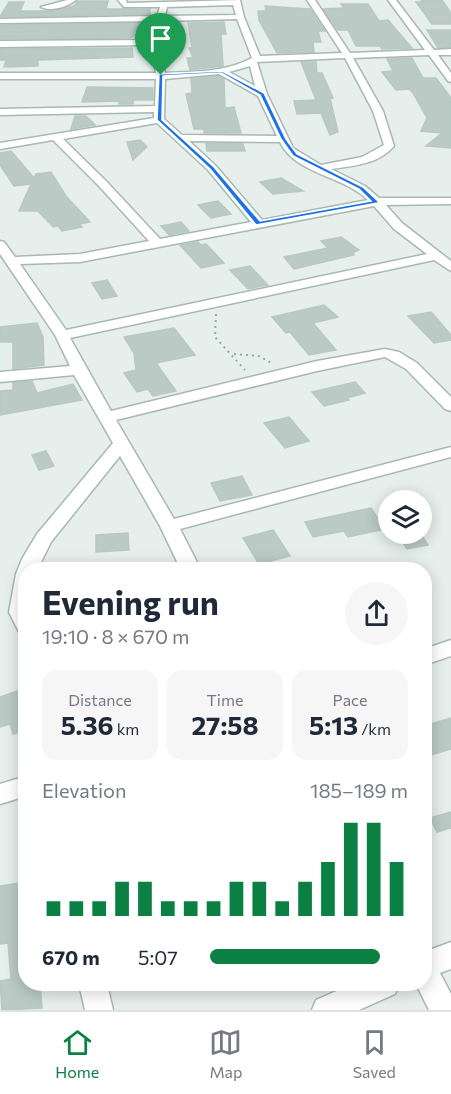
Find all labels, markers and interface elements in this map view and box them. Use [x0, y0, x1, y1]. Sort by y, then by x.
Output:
pin [135, 13, 186, 75]
icon: arrive [144, 22, 177, 55]
map controls [378, 490, 432, 544]
button: layers [378, 490, 432, 544]
text: Evening run [42, 581, 219, 622]
button: share [345, 582, 408, 645]
text: 19:10 · 8 × 670 m [42, 624, 189, 648]
text: Distance [68, 690, 132, 709]
text: Time [207, 690, 243, 709]
text: Pace [333, 690, 367, 709]
text: 5.36 [61, 709, 114, 740]
text: 27:58 [191, 709, 259, 740]
text: 5:13 [309, 709, 358, 740]
text: km [114, 719, 139, 738]
text: /km [358, 719, 391, 738]
text: Elevation [42, 778, 127, 802]
text: 185–189 m [310, 778, 408, 802]
text: 670 m [42, 945, 100, 969]
text: 5:07 [138, 945, 178, 969]
tab: Home [55, 1026, 99, 1081]
tab: Map [209, 1026, 242, 1081]
tab: Saved [353, 1026, 396, 1081]

